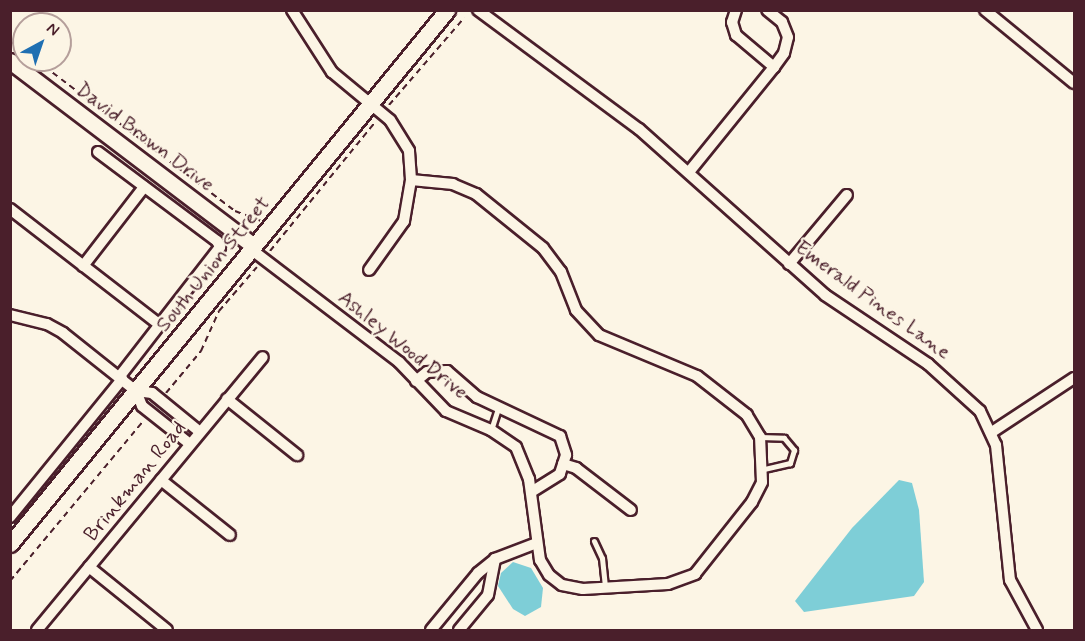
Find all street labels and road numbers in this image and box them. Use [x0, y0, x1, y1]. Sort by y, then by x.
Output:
street label: David Brown Drive [71, 77, 219, 197]
street label: South Union Street [151, 192, 275, 336]
street label: Emerald Pines Lane [795, 238, 951, 362]
street label: Ashley Wood Drive [332, 284, 474, 406]
street label: Brinkman Road [79, 416, 191, 546]

